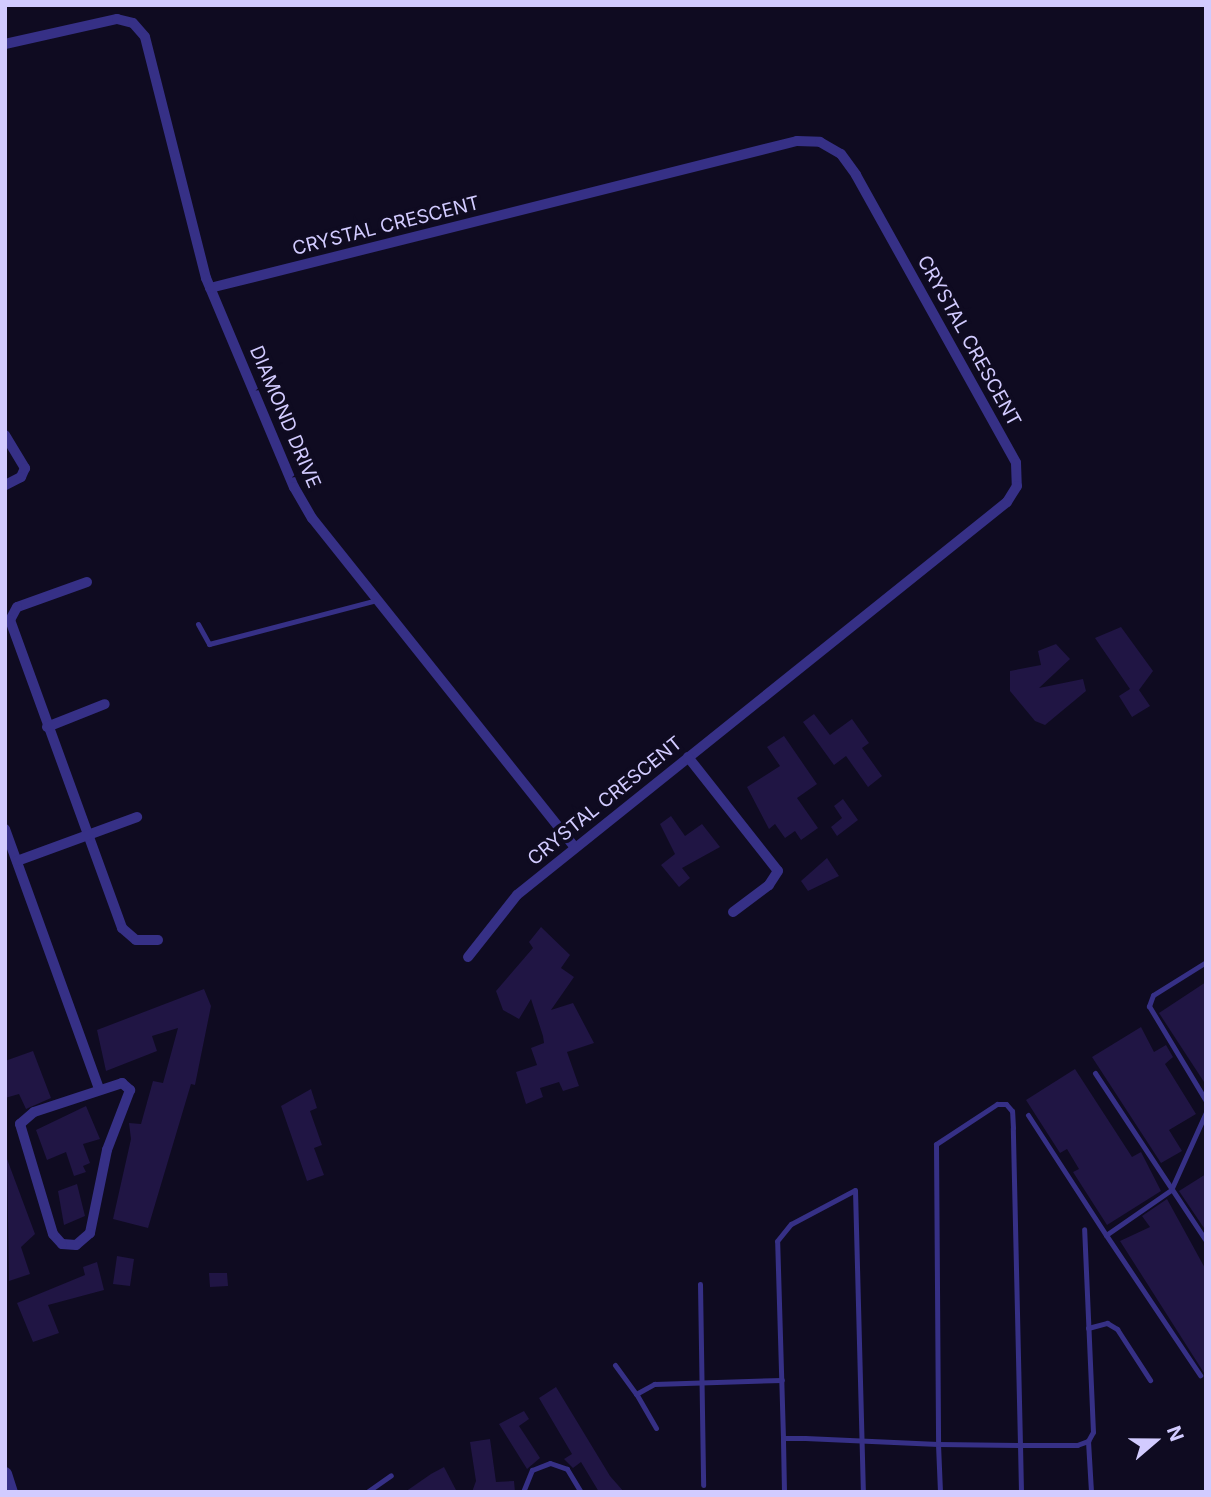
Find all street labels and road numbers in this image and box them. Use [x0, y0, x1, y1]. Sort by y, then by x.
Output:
street label: CRYSTAL CRESCENT [290, 192, 482, 260]
street label: CRYSTAL CRESCENT [912, 251, 1026, 431]
street label: DIAMOND DRIVE [245, 342, 325, 492]
street label: CRYSTAL CRESCENT [523, 732, 687, 870]

